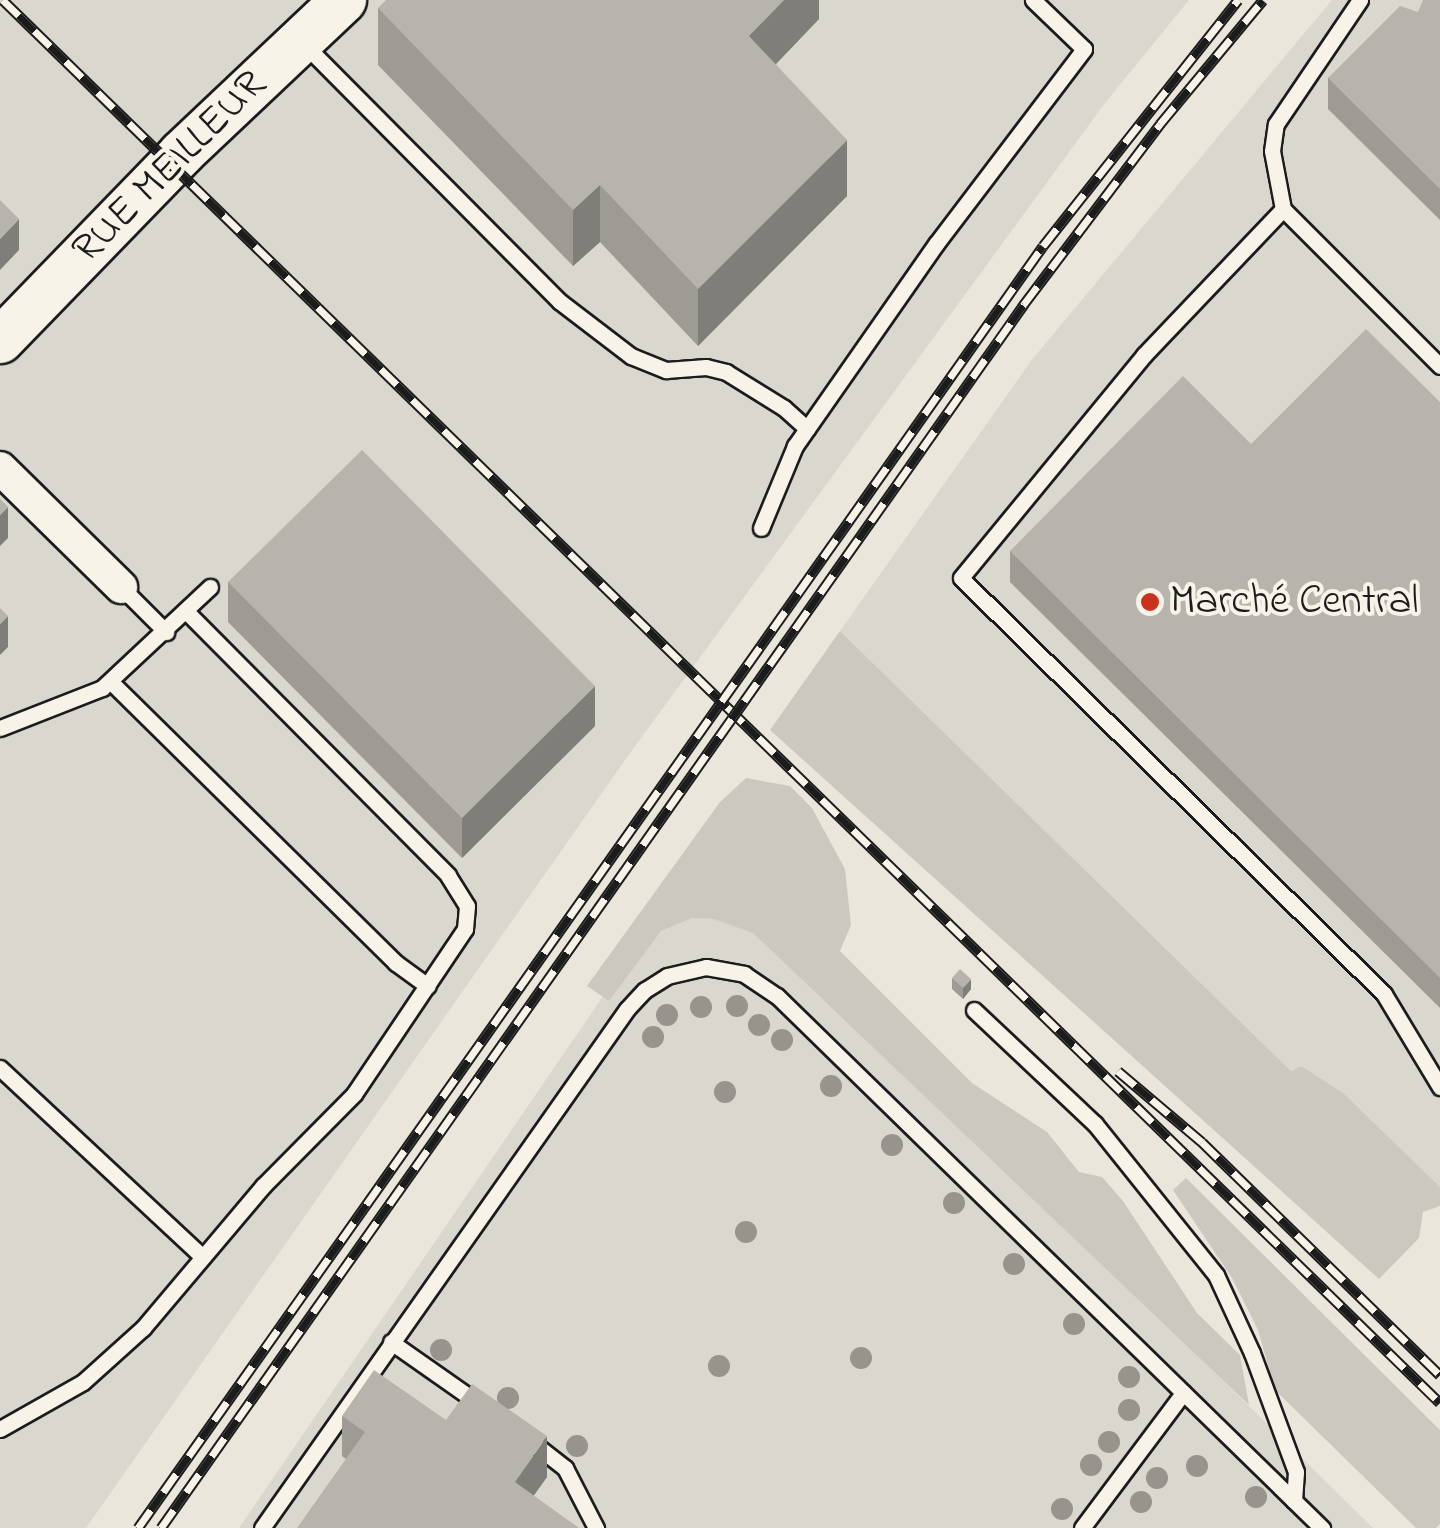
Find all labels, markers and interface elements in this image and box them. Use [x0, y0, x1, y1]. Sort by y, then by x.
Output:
street label: RUE MEILLEUR [63, 61, 277, 275]
place label: Marché Central [1170, 577, 1419, 627]
marker: Marché Central [1139, 591, 1161, 613]

